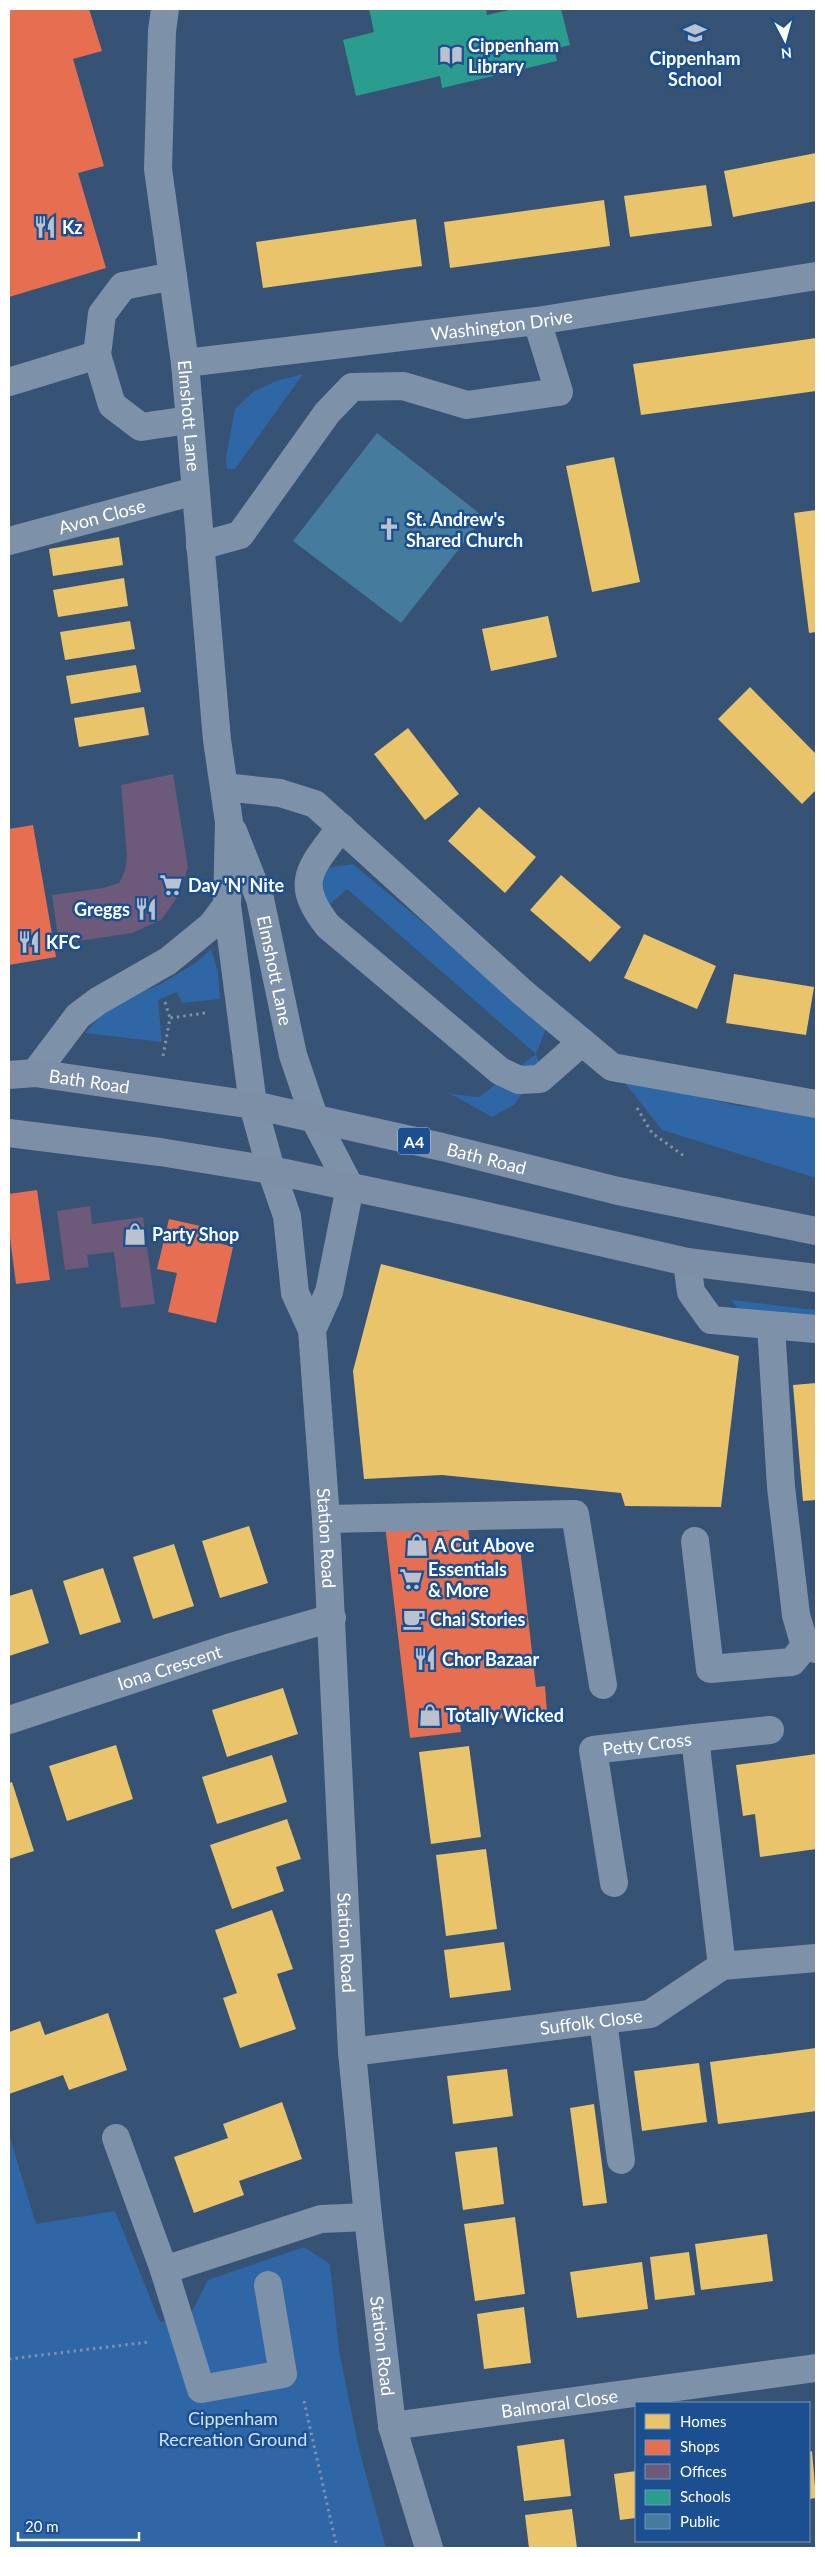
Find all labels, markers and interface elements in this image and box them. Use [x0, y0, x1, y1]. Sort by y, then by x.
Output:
north arrow [760, 15, 810, 65]
school or university icon: Cippenham School [682, 20, 708, 46]
place label: Cippenham Library [468, 34, 559, 77]
library icon: Cippenham Library [438, 42, 464, 68]
text: N [780, 44, 793, 62]
place label: Cippenham School [649, 47, 741, 90]
restaurant icon: Kz [32, 214, 58, 240]
place label: Kz [62, 216, 83, 238]
street label: Washington Drive [430, 304, 574, 345]
street label: Elmshott Lane [174, 359, 205, 472]
street label: Avon Close [56, 494, 148, 538]
place label: St. Andrew's Shared Church [406, 508, 523, 551]
church icon: St. Andrew's Shared Church [376, 516, 402, 542]
supermarket icon: Day 'N' Nite [158, 872, 184, 898]
place label: Day 'N' Nite [188, 874, 285, 896]
restaurant icon: Greggs [133, 896, 159, 922]
place label: Greggs [74, 898, 130, 920]
street label: Elmshott Lane [253, 913, 297, 1027]
restaurant icon: KFC [16, 929, 42, 955]
place label: KFC [46, 931, 80, 953]
street label: Bath Road [47, 1064, 131, 1098]
road number: A4 [398, 1128, 430, 1154]
street label: Bath Road [444, 1138, 529, 1179]
shop icon: Party Shop [122, 1221, 148, 1247]
place label: Party Shop [152, 1223, 239, 1245]
street label: Station Road [313, 1487, 340, 1589]
shop icon: A Cut Above [404, 1532, 430, 1558]
place label: A Cut Above [433, 1534, 535, 1556]
place label: Essentials & More [428, 1558, 507, 1601]
supermarket icon: Essentials & More [398, 1566, 424, 1592]
cafe icon: Chai Stories [401, 1606, 427, 1632]
place label: Chai Stories [430, 1608, 525, 1630]
street label: Iona Crescent [115, 1640, 225, 1695]
restaurant icon: Chor Bazaar [412, 1646, 438, 1672]
place label: Chor Bazaar [442, 1648, 539, 1670]
shop icon: Totally Wicked [417, 1702, 443, 1728]
place label: Totally Wicked [446, 1704, 564, 1726]
street label: Petty Cross [601, 1727, 693, 1760]
street label: Station Road [333, 1892, 360, 1993]
street label: Suffolk Close [538, 2004, 644, 2039]
street label: Station Road [366, 2295, 399, 2397]
street label: Balmoral Close [500, 2384, 619, 2422]
legend [635, 2402, 810, 2542]
park label: Cippenham Recreation Ground [159, 2407, 307, 2450]
text: Homes [680, 2412, 726, 2430]
text: Shops [680, 2437, 720, 2455]
text: Offices [680, 2462, 727, 2480]
text: Schools [680, 2487, 731, 2505]
scale bar [18, 2510, 139, 2542]
text: Public [680, 2512, 720, 2530]
text: 20 m [25, 2517, 59, 2535]

